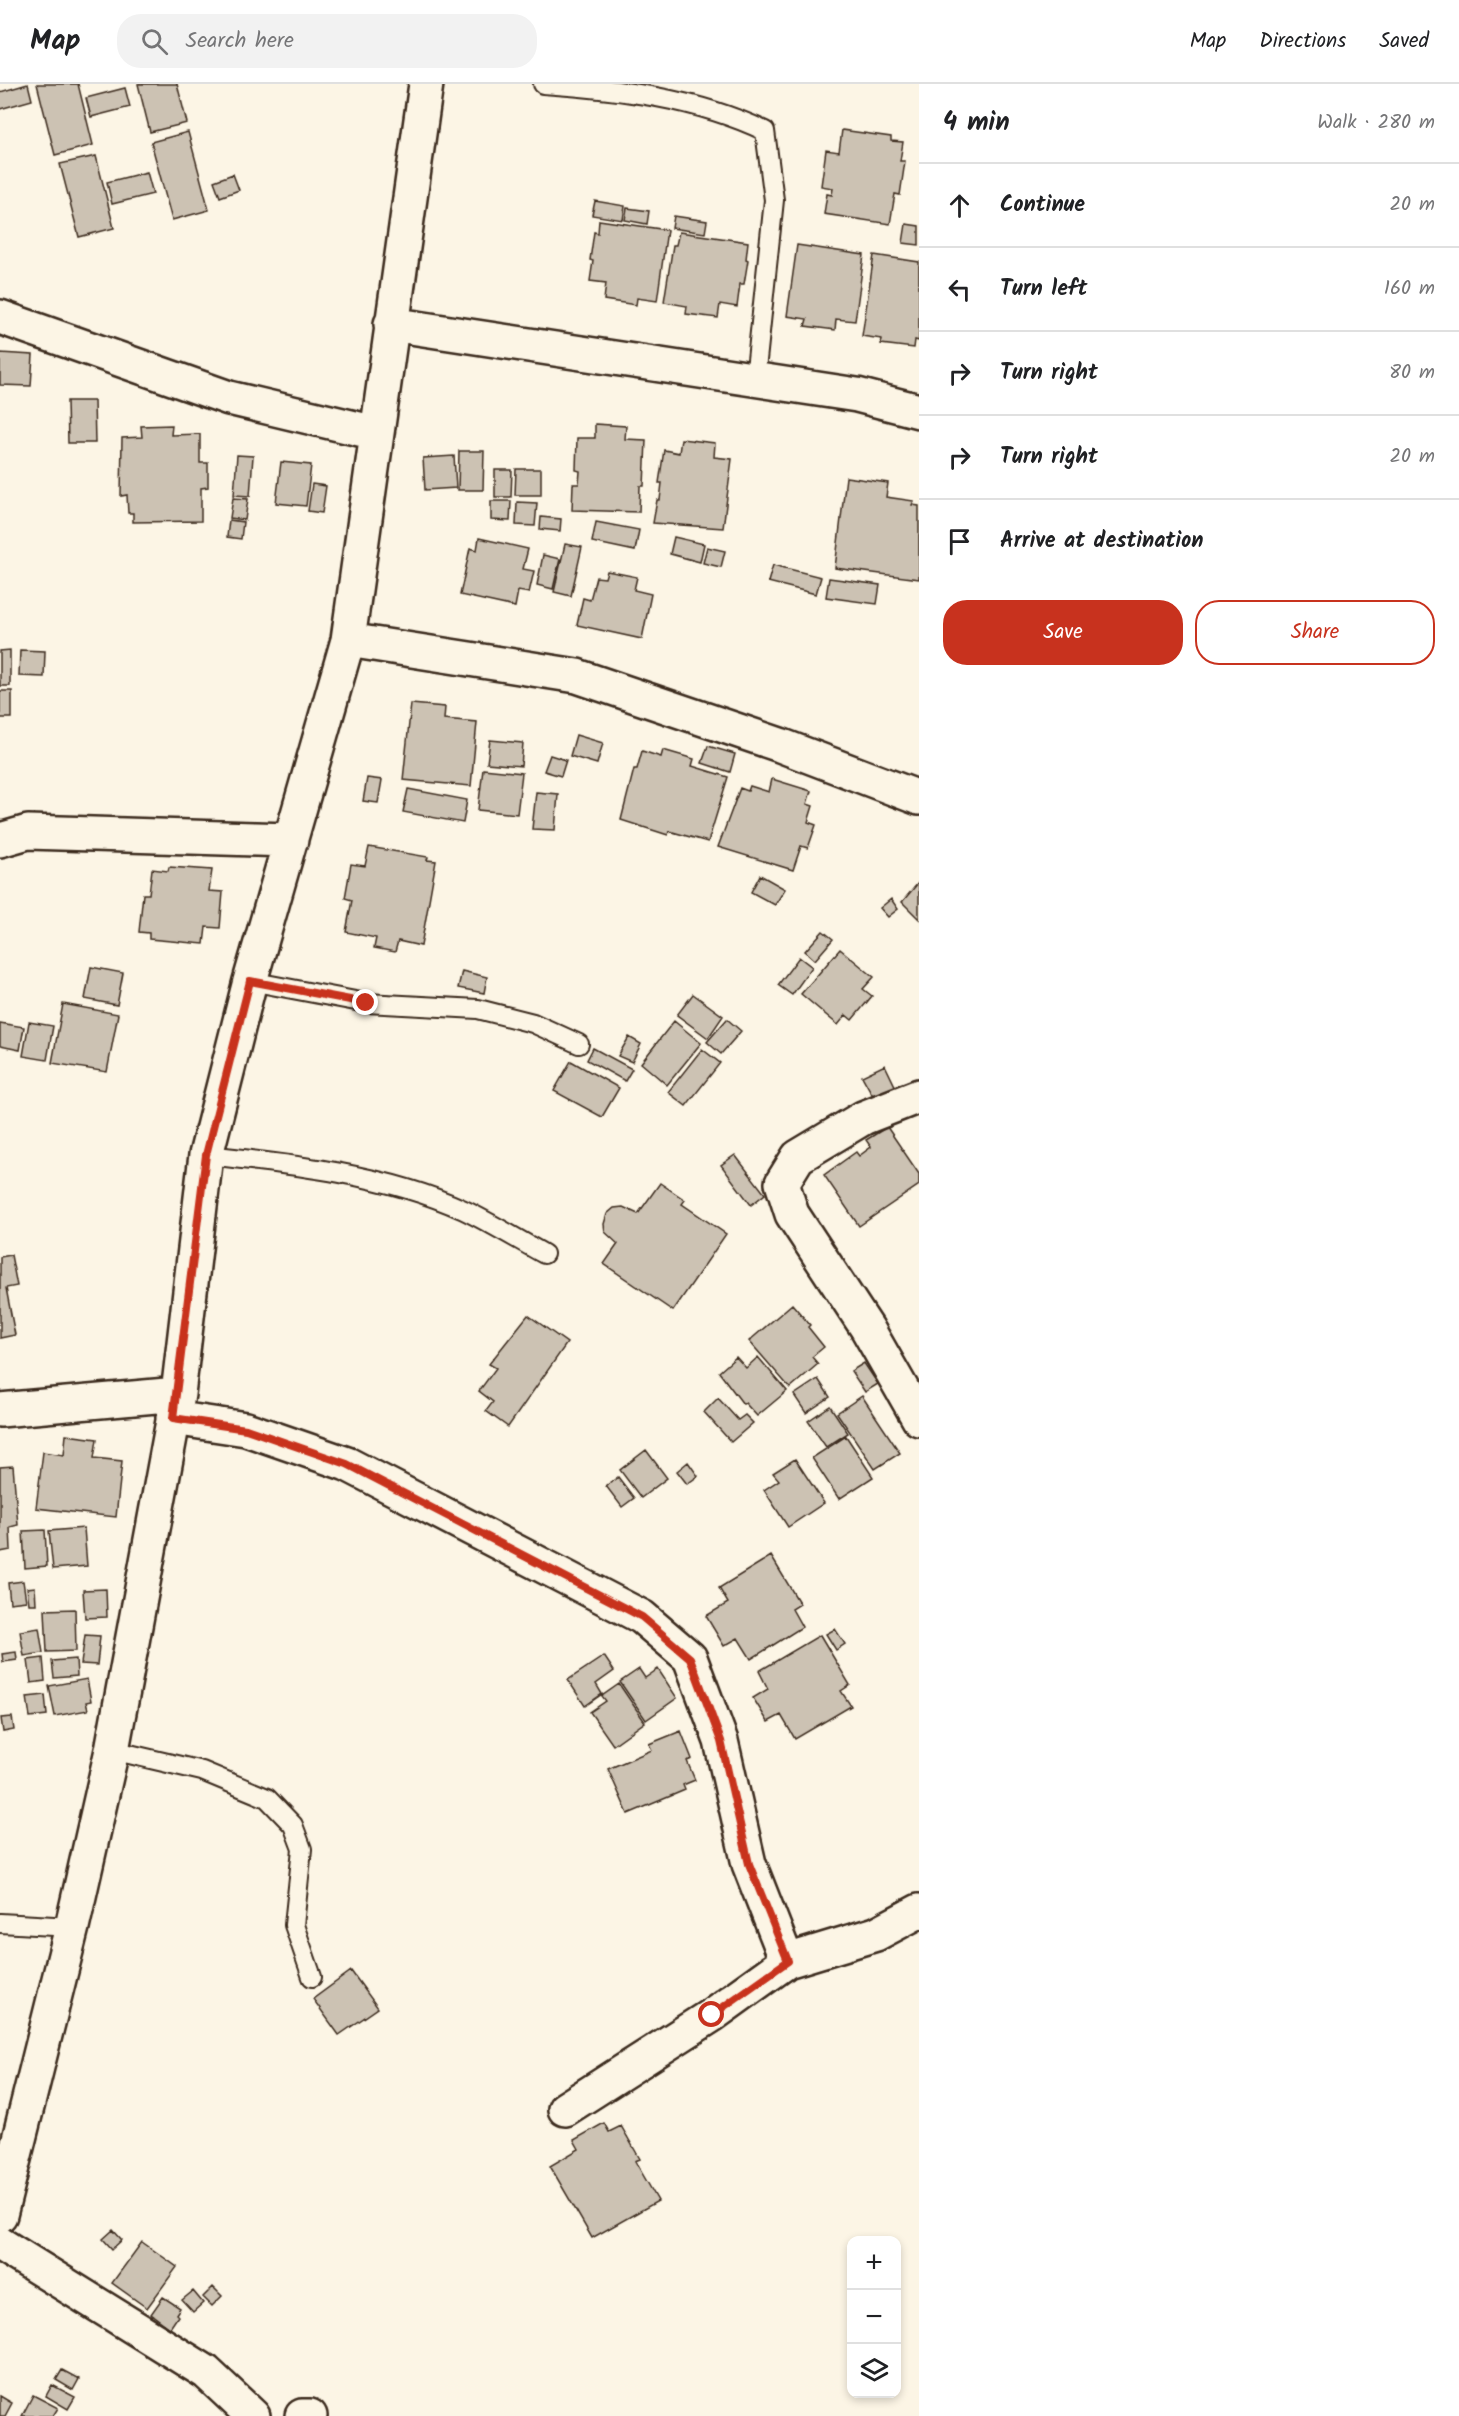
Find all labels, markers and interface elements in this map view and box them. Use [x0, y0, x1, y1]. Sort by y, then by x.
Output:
search box [117, 14, 537, 68]
text: Map [30, 19, 81, 64]
text: Search here [186, 24, 294, 59]
icon: search [138, 25, 171, 58]
text: Map [1190, 25, 1226, 58]
text: Directions [1259, 25, 1346, 58]
text: Saved [1379, 25, 1429, 58]
text: 4 min [943, 102, 1010, 144]
text: Walk · 280 m [1317, 107, 1435, 139]
text: Continue [1000, 188, 1085, 223]
icon: ahead [943, 189, 976, 222]
text: 20 m [1389, 189, 1435, 221]
text: Turn left [1000, 272, 1087, 307]
icon: left [943, 273, 976, 306]
text: 160 m [1384, 273, 1435, 305]
text: Turn right [1000, 356, 1098, 391]
icon: right [943, 357, 976, 390]
text: 80 m [1389, 357, 1435, 389]
text: Turn right [1000, 440, 1098, 475]
icon: right [943, 441, 976, 474]
text: 20 m [1389, 441, 1435, 473]
text: Arrive at destination [1000, 524, 1203, 559]
icon: arrive [943, 525, 976, 558]
button: Save [943, 600, 1183, 665]
button: Share [1195, 600, 1435, 665]
route end [352, 989, 378, 1015]
route start [698, 2001, 724, 2027]
map controls [847, 2236, 901, 2398]
button: + [847, 2236, 901, 2290]
button: − [847, 2290, 901, 2344]
button: layers [847, 2344, 901, 2398]

